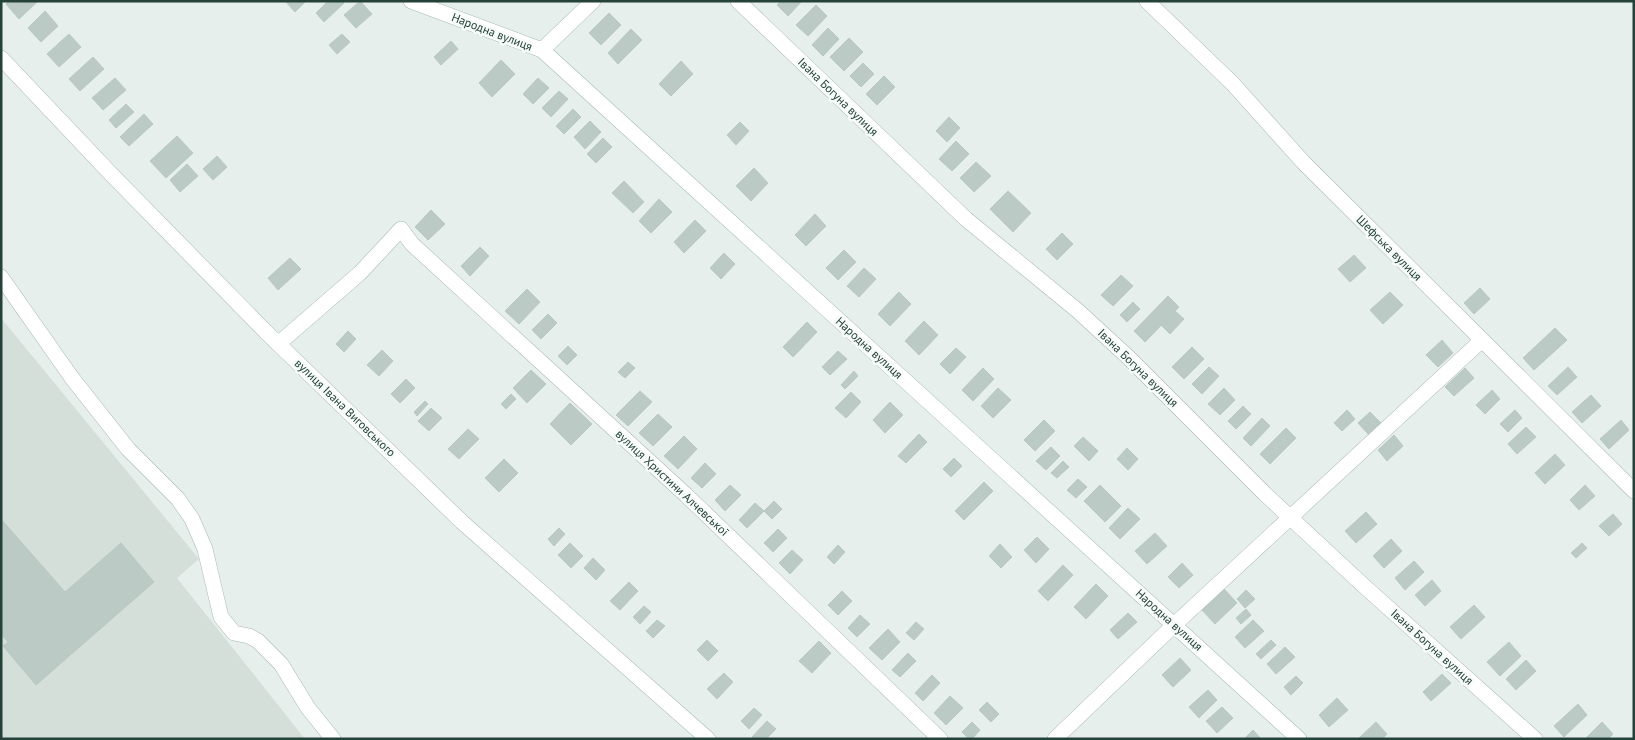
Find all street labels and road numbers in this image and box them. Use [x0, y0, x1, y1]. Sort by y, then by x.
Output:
street label: Народна вулиця [450, 9, 535, 54]
street label: Івана Богуна вулиця [795, 54, 882, 139]
street label: Шефська вулиця [1353, 212, 1425, 284]
street label: Народна вулиця [833, 314, 906, 382]
street label: Івана Богуна вулиця [1095, 325, 1182, 410]
street label: вулиця Івана Виговського [292, 356, 399, 460]
street label: вулиця Христини Алчевської [613, 426, 732, 539]
street label: Народна вулиця [1133, 586, 1206, 654]
street label: Івана Богуна вулиця [1388, 606, 1477, 688]

